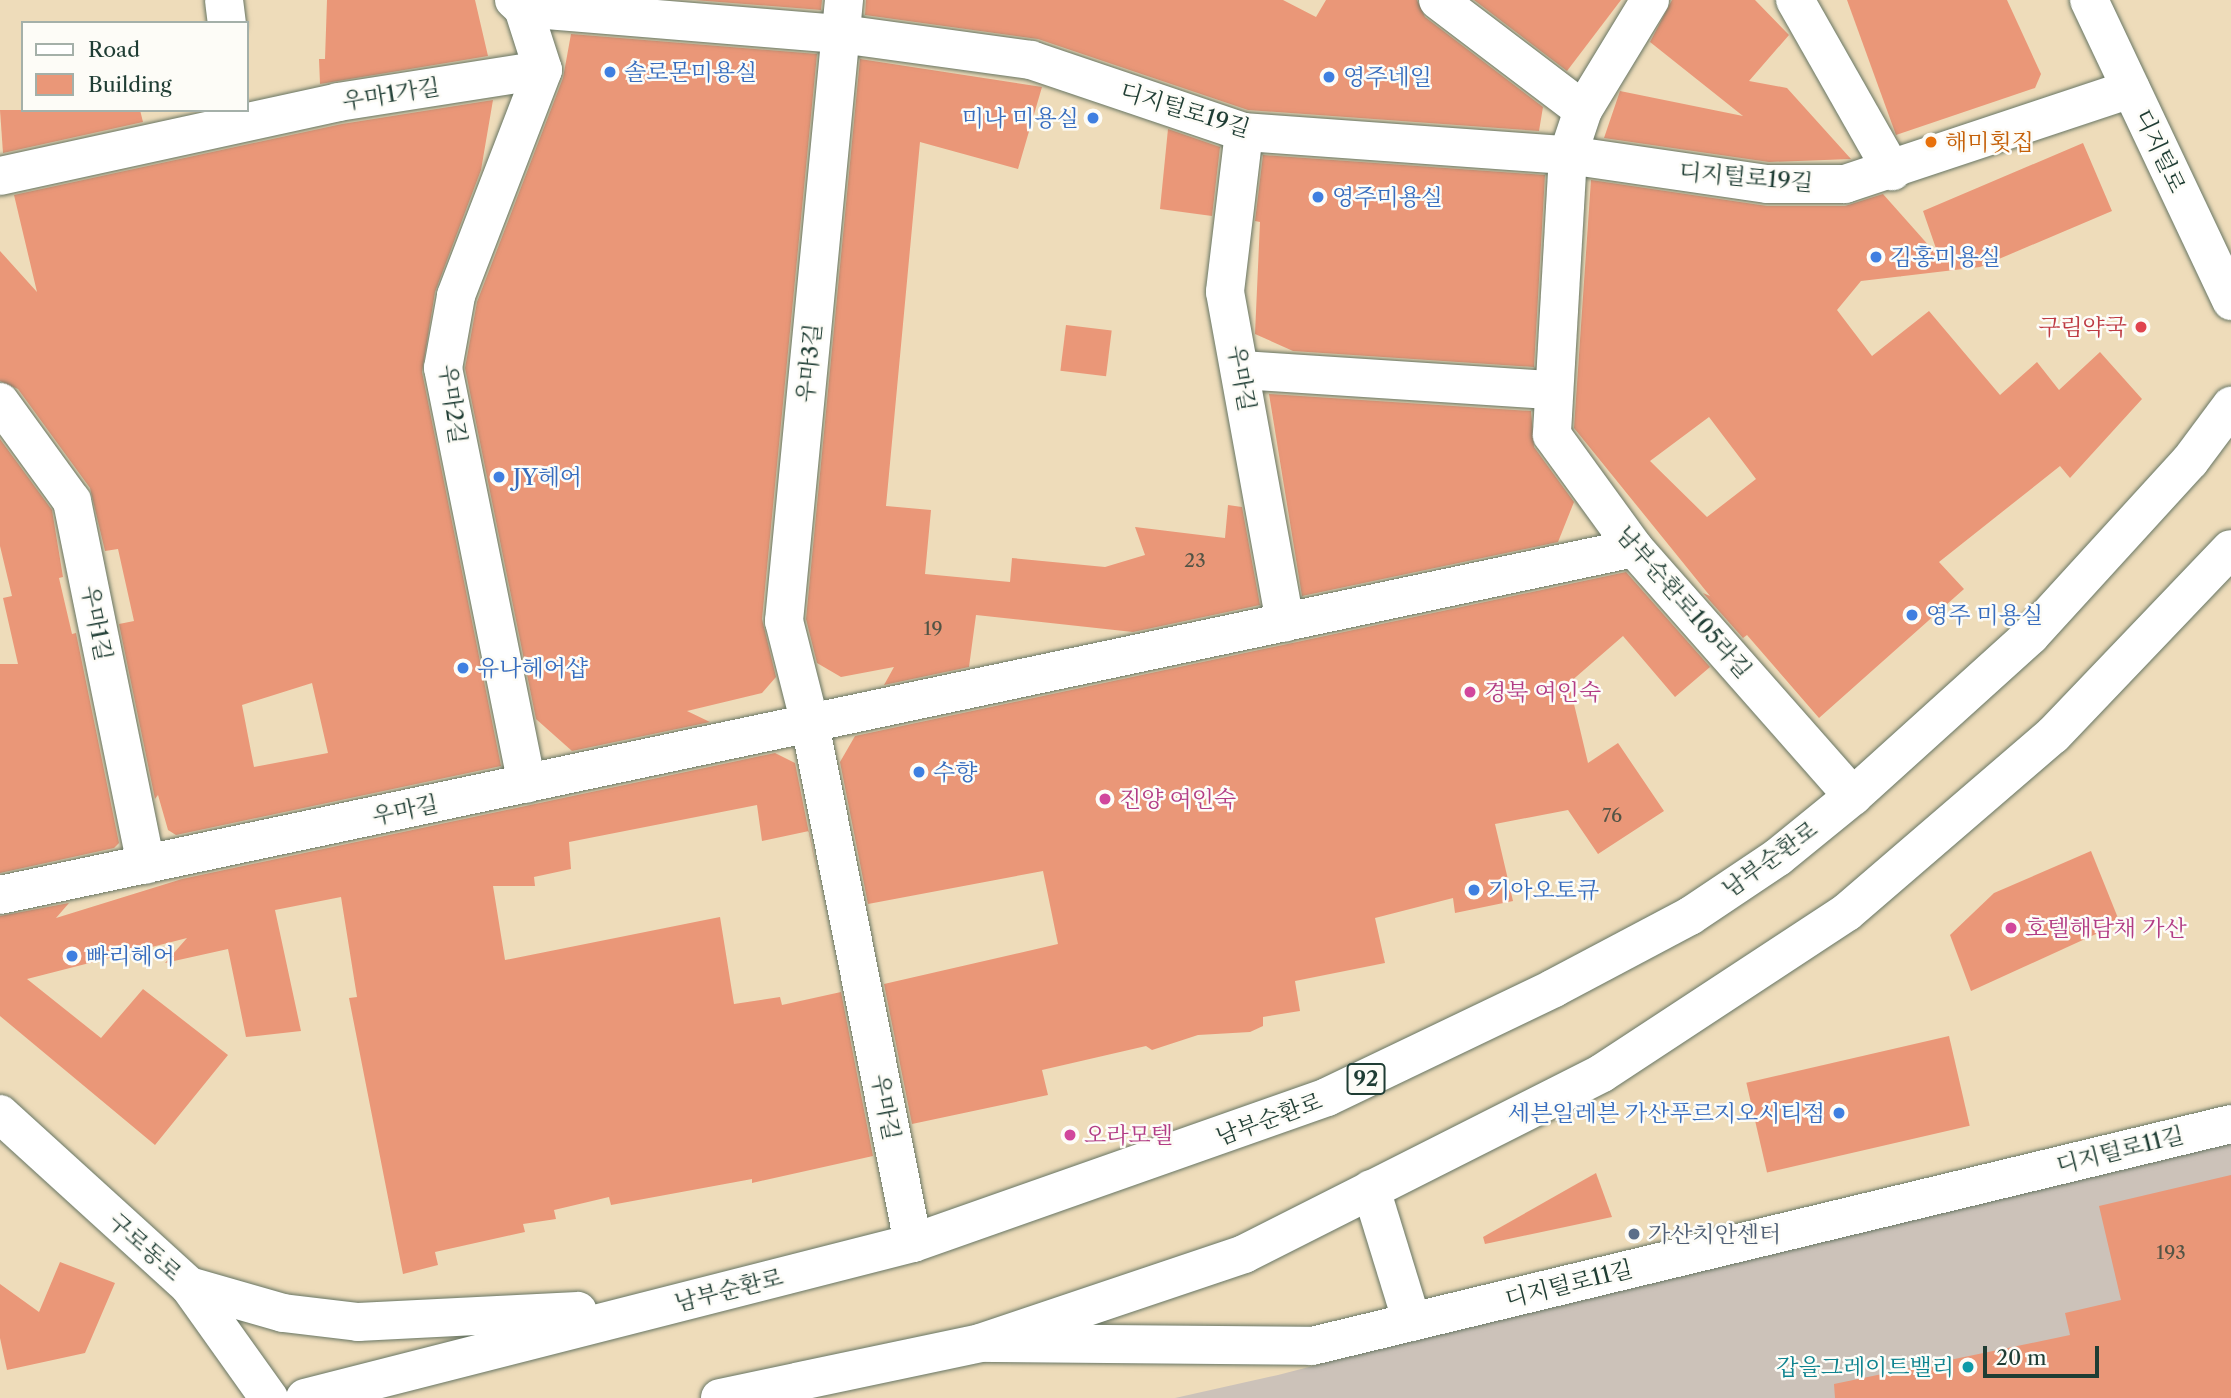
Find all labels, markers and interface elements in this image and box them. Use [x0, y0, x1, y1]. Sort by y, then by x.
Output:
legend [21, 21, 248, 112]
text: Road [88, 37, 140, 62]
place label: 솔로몬미용실 [624, 58, 757, 86]
place label: 영주네일 [1343, 63, 1432, 91]
marker: 솔로몬미용실 [602, 64, 618, 80]
marker: 영주네일 [1321, 69, 1337, 85]
text: Building [88, 72, 172, 97]
street label: 우마1가길 [340, 73, 442, 115]
street label: 디지털로19길 [1117, 77, 1253, 143]
place label: 미나 미용실 [962, 104, 1079, 132]
street label: 디지털로 [2129, 105, 2191, 197]
marker: 미나 미용실 [1085, 110, 1101, 126]
place label: 해미횟집 [1945, 128, 2034, 156]
marker: 해미횟집 [1923, 134, 1939, 150]
street label: 디지털로19길 [1678, 157, 1814, 197]
place label: 영주미용실 [1332, 183, 1443, 211]
marker: 영주미용실 [1310, 189, 1326, 205]
place label: 김홍미용실 [1890, 243, 2001, 271]
marker: 김홍미용실 [1868, 249, 1884, 265]
place label: 구림약국 [2038, 313, 2127, 341]
marker: 구림약국 [2133, 319, 2149, 335]
street label: 우마3길 [791, 322, 827, 404]
street label: 우마길 [1223, 343, 1261, 413]
street label: 우마2길 [434, 363, 472, 445]
place label: JY헤어 [513, 463, 582, 491]
marker: JY헤어 [491, 469, 507, 485]
street label: 남부순환로105라길 [1611, 520, 1757, 684]
house number: 23 [1184, 550, 1206, 572]
street label: 우마1길 [76, 583, 118, 663]
place label: 영주 미용실 [1926, 601, 2043, 629]
marker: 영주 미용실 [1904, 607, 1920, 623]
house number: 19 [923, 618, 943, 640]
place label: 유나헤어샵 [477, 654, 588, 682]
marker: 유나헤어샵 [455, 660, 471, 676]
place label: 경북 여인숙 [1484, 678, 1601, 706]
marker: 경북 여인숙 [1462, 684, 1478, 700]
place label: 수향 [933, 758, 977, 786]
marker: 수향 [911, 764, 927, 780]
place label: 진양 여인숙 [1119, 785, 1236, 813]
street label: 우마길 [370, 790, 440, 830]
marker: 진양 여인숙 [1097, 791, 1113, 807]
house number: 76 [1602, 805, 1622, 827]
street label: 남부순환로 [1717, 815, 1823, 903]
place label: 기아오토큐 [1488, 876, 1599, 904]
marker: 기아오토큐 [1466, 882, 1482, 898]
place label: 호텔해담채 가산 [2025, 914, 2187, 942]
marker: 호텔해담채 가산 [2003, 920, 2019, 936]
place label: 빠리헤어 [86, 942, 175, 970]
marker: 빠리헤어 [64, 948, 80, 964]
road number: 92 [1345, 1062, 1387, 1096]
street label: 우마길 [866, 1072, 906, 1142]
street label: 남부순환로 [1212, 1087, 1326, 1151]
place label: 세븐일레븐 가산푸르지오시티점 [1508, 1099, 1825, 1127]
marker: 세븐일레븐 가산푸르지오시티점 [1831, 1105, 1847, 1121]
place label: 오라모텔 [1084, 1121, 1173, 1149]
street label: 디지털로11길 [2053, 1121, 2187, 1179]
marker: 오라모텔 [1062, 1127, 1078, 1143]
street label: 구로동로 [103, 1207, 187, 1287]
place label: 가산치안센터 [1648, 1220, 1781, 1248]
marker: 가산치안센터 [1626, 1226, 1642, 1242]
house number: 193 [2156, 1242, 2186, 1264]
street label: 디지털로11길 [1502, 1255, 1636, 1313]
street label: 남부순환로 [672, 1263, 786, 1317]
scale bar [1986, 1332, 2102, 1376]
text: 20 m [1996, 1345, 2047, 1370]
place label: 갑을그레이트밸리 [1776, 1353, 1954, 1381]
marker: 갑을그레이트밸리 [1960, 1359, 1976, 1375]

